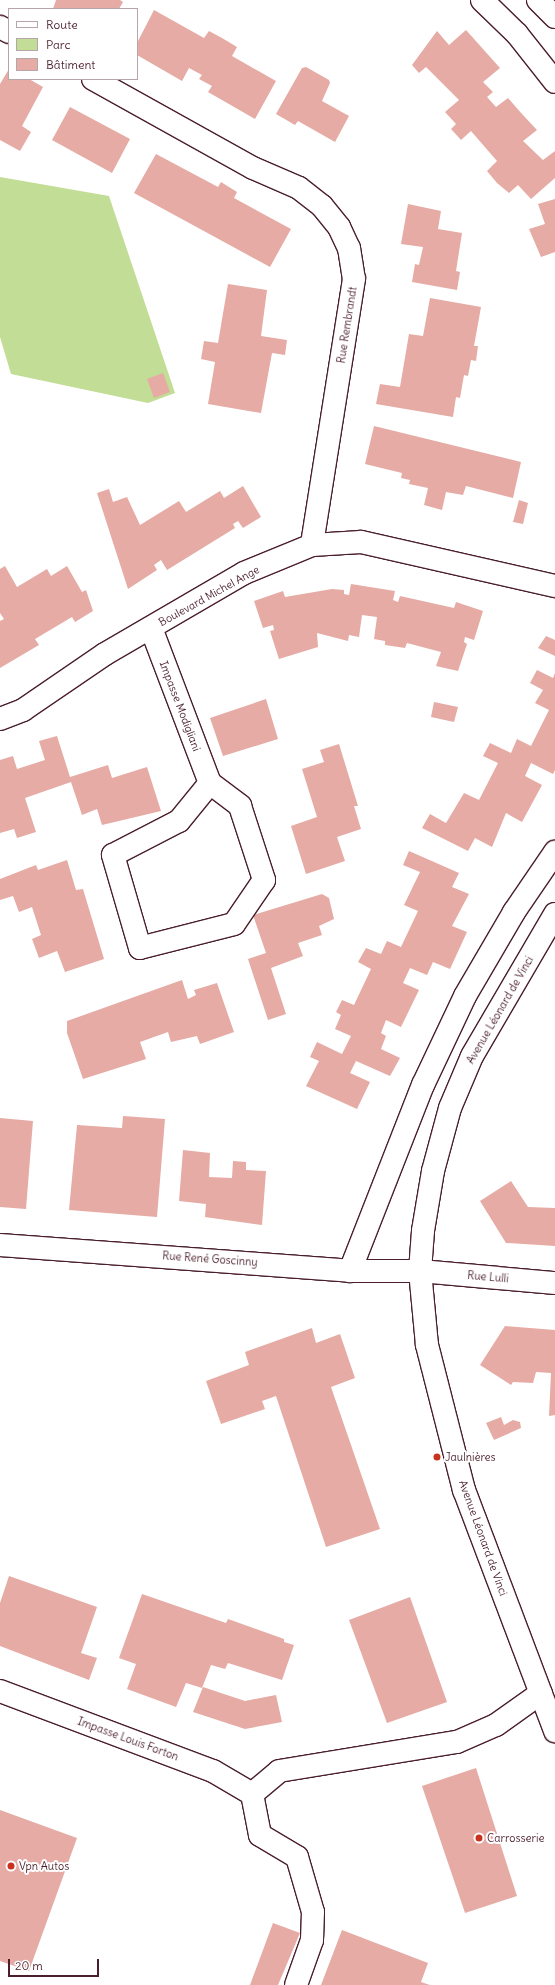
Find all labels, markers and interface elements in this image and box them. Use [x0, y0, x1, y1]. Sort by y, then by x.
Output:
legend [8, 8, 138, 80]
text: Route [46, 17, 78, 32]
text: Parc [46, 37, 71, 52]
text: Bâtiment [46, 57, 95, 72]
street label: Rue Rembrandt [334, 286, 360, 364]
street label: Boulevard Michel Ange [156, 563, 262, 629]
street label: Impasse Modigliani [157, 659, 203, 753]
street label: Avenue Léonard de Vinci [464, 954, 536, 1066]
street label: Rue René Goscinny [162, 1249, 258, 1269]
street label: Rue Lulli [467, 1269, 509, 1285]
place label: Jaulnières [445, 1450, 496, 1464]
marker: Jaulnières [432, 1452, 442, 1462]
street label: Avenue Léonard de Vinci [456, 1478, 510, 1598]
street label: Impasse Louis Forton [76, 1715, 180, 1763]
place label: Carrosserie [487, 1831, 544, 1845]
marker: Carrosserie [474, 1833, 484, 1843]
place label: Vpn Autos [19, 1859, 69, 1873]
marker: Vpn Autos [6, 1861, 16, 1871]
scale bar [10, 1951, 101, 1977]
text: 20 m [15, 1958, 43, 1973]

